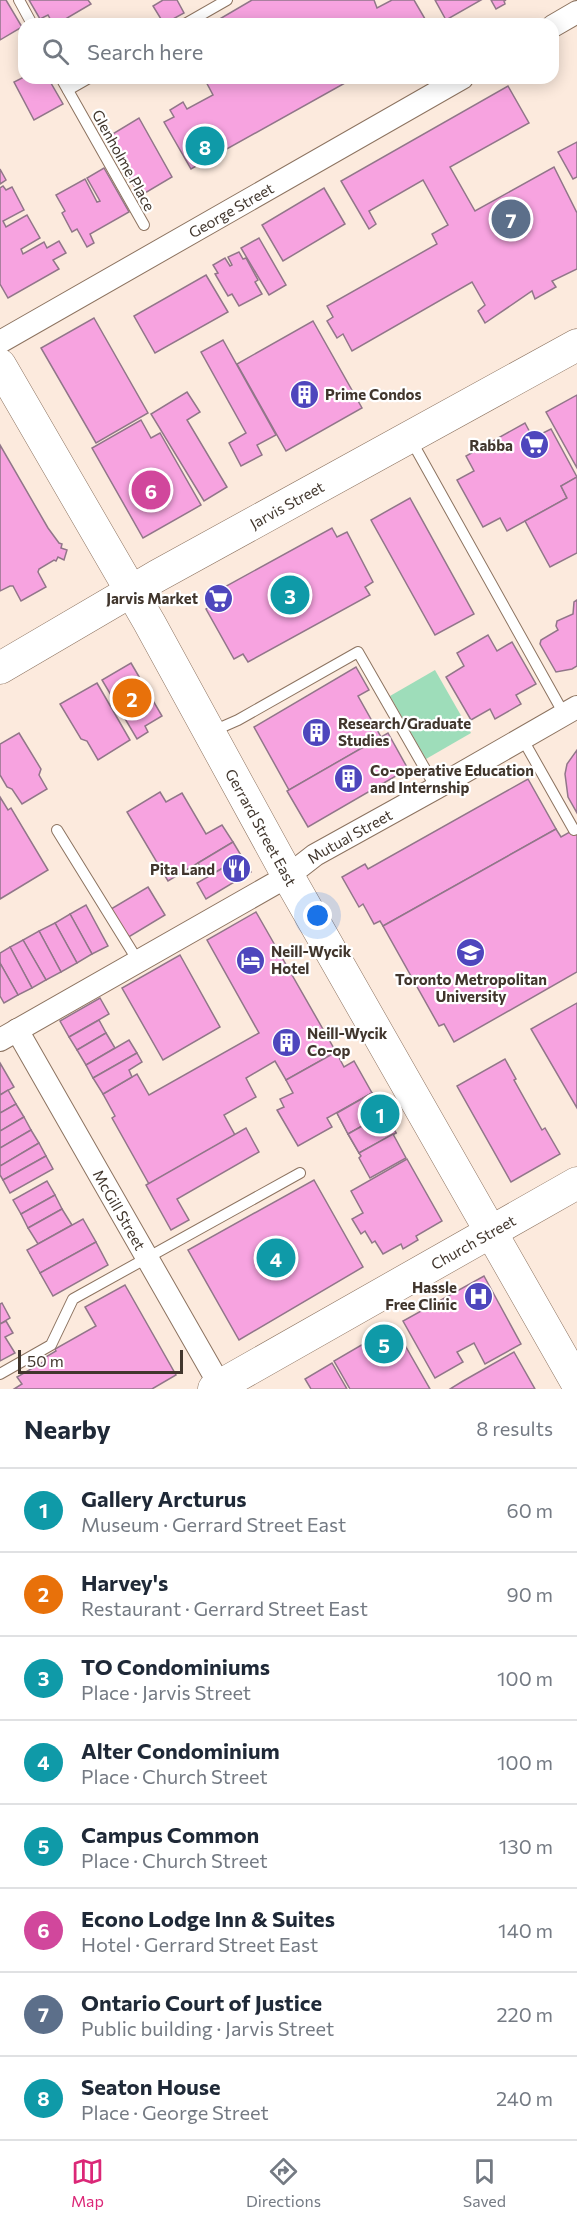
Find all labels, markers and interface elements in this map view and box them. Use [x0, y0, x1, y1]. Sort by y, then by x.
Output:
search box [18, 18, 559, 84]
icon: search [39, 35, 72, 68]
text: Search here [87, 38, 203, 65]
street label: Glenholme Place [89, 106, 159, 214]
pin: 8 [186, 124, 224, 168]
street label: George Street [185, 179, 277, 241]
pin: 7 [492, 196, 530, 242]
building icon: Prime Condos [288, 378, 320, 410]
place label: Prime Condos [325, 385, 421, 403]
supermarket icon: Rabba [518, 429, 550, 461]
place label: Rabba [469, 436, 513, 454]
pin: 6 [132, 468, 170, 512]
street label: Jarvis Street [246, 477, 327, 532]
pin: 3 [270, 572, 310, 618]
supermarket icon: Jarvis Market [203, 582, 235, 614]
place label: Jarvis Market [106, 589, 198, 607]
pin: 2 [112, 676, 152, 720]
place label: Research/Graduate Studies [338, 714, 471, 749]
building icon: Research/Graduate Studies [301, 716, 333, 748]
place label: Co-operative Education and Internship [370, 761, 534, 796]
building icon: Co-operative Education and Internship [333, 763, 365, 795]
street label: Gerrard Street East [222, 765, 301, 889]
street label: Mutual Street [303, 805, 395, 867]
restaurant icon: Pita Land [220, 853, 252, 885]
place label: Pita Land [150, 860, 215, 878]
your location [303, 901, 332, 930]
school or university icon: Toronto Metropolitan University [455, 936, 487, 968]
place label: Neill-Wycik Hotel [271, 942, 352, 977]
hotel icon: Neill-Wycik Hotel [234, 944, 266, 976]
place label: Toronto Metropolitan University [395, 970, 547, 1005]
place label: Neill-Wycik Co-op [307, 1024, 388, 1059]
building icon: Neill-Wycik Co-op [270, 1026, 302, 1058]
pin: 1 [360, 1092, 400, 1136]
street label: McGill Street [90, 1166, 150, 1253]
street label: Church Street [428, 1211, 519, 1273]
pin: 4 [256, 1236, 296, 1280]
place label: Hassle Free Clinic [385, 1278, 457, 1313]
hospital icon: Hassle Free Clinic [462, 1280, 494, 1312]
pin: 5 [364, 1322, 404, 1366]
scale bar [18, 1347, 183, 1374]
text: 50 m [27, 1351, 64, 1370]
text: Nearby [24, 1413, 111, 1444]
text: 8 results [476, 1416, 553, 1440]
text: Gallery Arcturus [81, 1485, 247, 1512]
text: 1 [39, 1498, 48, 1522]
text: 60 m [507, 1498, 553, 1522]
text: Museum · Gerrard Street East [81, 1512, 346, 1536]
text: Harvey's [81, 1569, 168, 1596]
text: 2 [38, 1582, 49, 1606]
text: 90 m [507, 1582, 553, 1606]
text: Restaurant · Gerrard Street East [81, 1596, 368, 1620]
text: TO Condominiums [81, 1653, 270, 1680]
text: 3 [38, 1666, 49, 1690]
text: 100 m [497, 1666, 553, 1690]
text: Place · Jarvis Street [81, 1680, 251, 1704]
text: Alter Condominium [81, 1737, 280, 1764]
text: 4 [37, 1750, 50, 1774]
text: 100 m [497, 1750, 553, 1774]
text: Place · Church Street [81, 1764, 268, 1788]
text: Campus Common [81, 1821, 259, 1848]
text: 5 [38, 1834, 49, 1858]
text: 130 m [499, 1834, 553, 1858]
text: Place · Church Street [81, 1848, 268, 1872]
text: Econo Lodge Inn & Suites [81, 1905, 335, 1932]
text: 6 [37, 1918, 50, 1942]
text: 140 m [498, 1918, 553, 1942]
text: Hotel · Gerrard Street East [81, 1932, 318, 1956]
text: Ontario Court of Justice [81, 1989, 322, 2016]
text: 7 [38, 2002, 49, 2026]
text: 220 m [497, 2002, 553, 2026]
text: Public building · Jarvis Street [81, 2016, 334, 2040]
text: Seaton House [81, 2073, 221, 2100]
text: 8 [37, 2086, 50, 2110]
text: 240 m [496, 2086, 553, 2110]
text: Place · George Street [81, 2100, 269, 2124]
tab: Map [71, 2155, 104, 2210]
tab: Directions [246, 2155, 321, 2210]
tab: Saved [463, 2155, 506, 2210]

